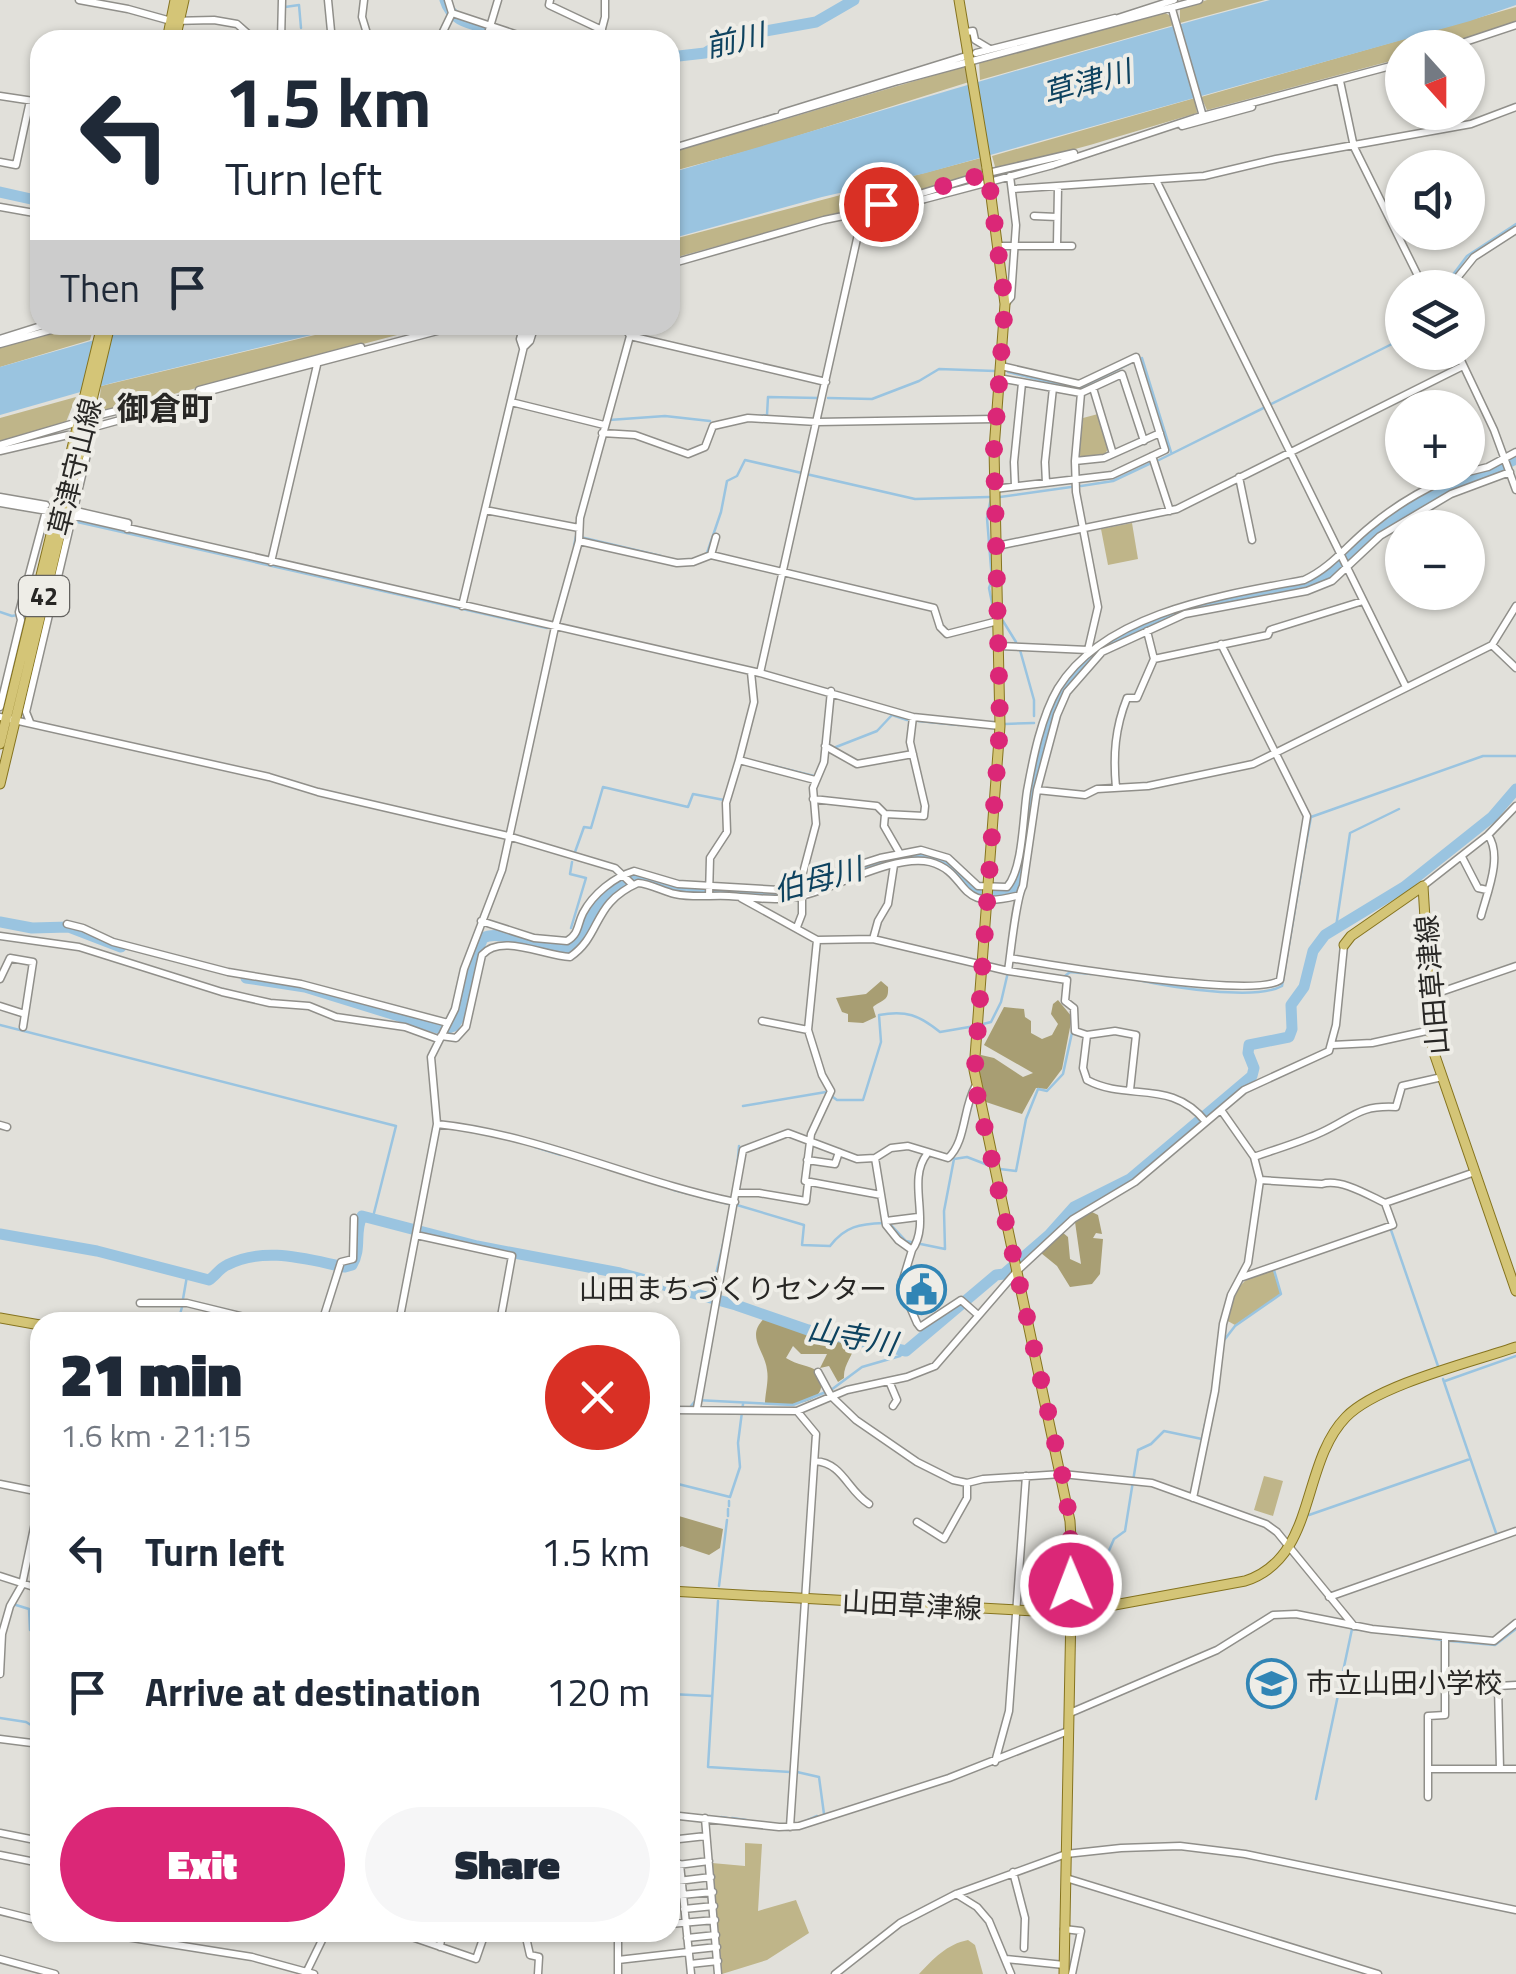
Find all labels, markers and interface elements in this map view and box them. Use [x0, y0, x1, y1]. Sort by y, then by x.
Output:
water label: 前川 [700, 10, 772, 69]
north arrow [1385, 30, 1485, 130]
map controls [1385, 30, 1485, 610]
water label: 草津川 [1037, 47, 1139, 117]
text: 1.5 km [225, 48, 432, 154]
icon: left [60, 70, 190, 200]
text: Turn left [225, 144, 382, 212]
button: sound [1385, 150, 1485, 250]
pin [839, 162, 924, 247]
icon: arrive [854, 177, 909, 232]
text: Then [60, 259, 140, 317]
icon: arrive [160, 260, 215, 315]
button: layers [1385, 270, 1485, 370]
district label: 御倉町 [117, 384, 213, 432]
button: + [1385, 390, 1485, 490]
street label: 草津守山線 [37, 394, 112, 540]
button: − [1385, 510, 1485, 610]
road number: 42 [19, 576, 69, 616]
water label: 伯母川 [768, 844, 870, 913]
street label: 山田草津線 [1404, 913, 1459, 1057]
public building icon: 山田まちづくりセンター [896, 1263, 948, 1315]
place label: 山田まちづくりセンター [579, 1267, 887, 1310]
water label: 山寺川 [804, 1306, 903, 1367]
text: 21 min [60, 1328, 242, 1419]
button: close [545, 1345, 650, 1450]
text: 1.6 km · 21:15 [60, 1411, 252, 1459]
text: Turn left [145, 1523, 285, 1581]
text: 1.5 km [541, 1523, 650, 1581]
icon: left [60, 1525, 115, 1580]
position arrow [1019, 1533, 1123, 1637]
street label: 山田草津線 [841, 1579, 983, 1630]
school or university icon: 市立山田小学校 [1245, 1657, 1297, 1709]
place label: 市立山田小学校 [1306, 1661, 1502, 1704]
text: Arrive at destination [145, 1663, 481, 1721]
text: 120 m [546, 1663, 650, 1721]
icon: arrive [60, 1665, 115, 1720]
button: Exit [60, 1807, 345, 1922]
button: Share [365, 1807, 650, 1922]

